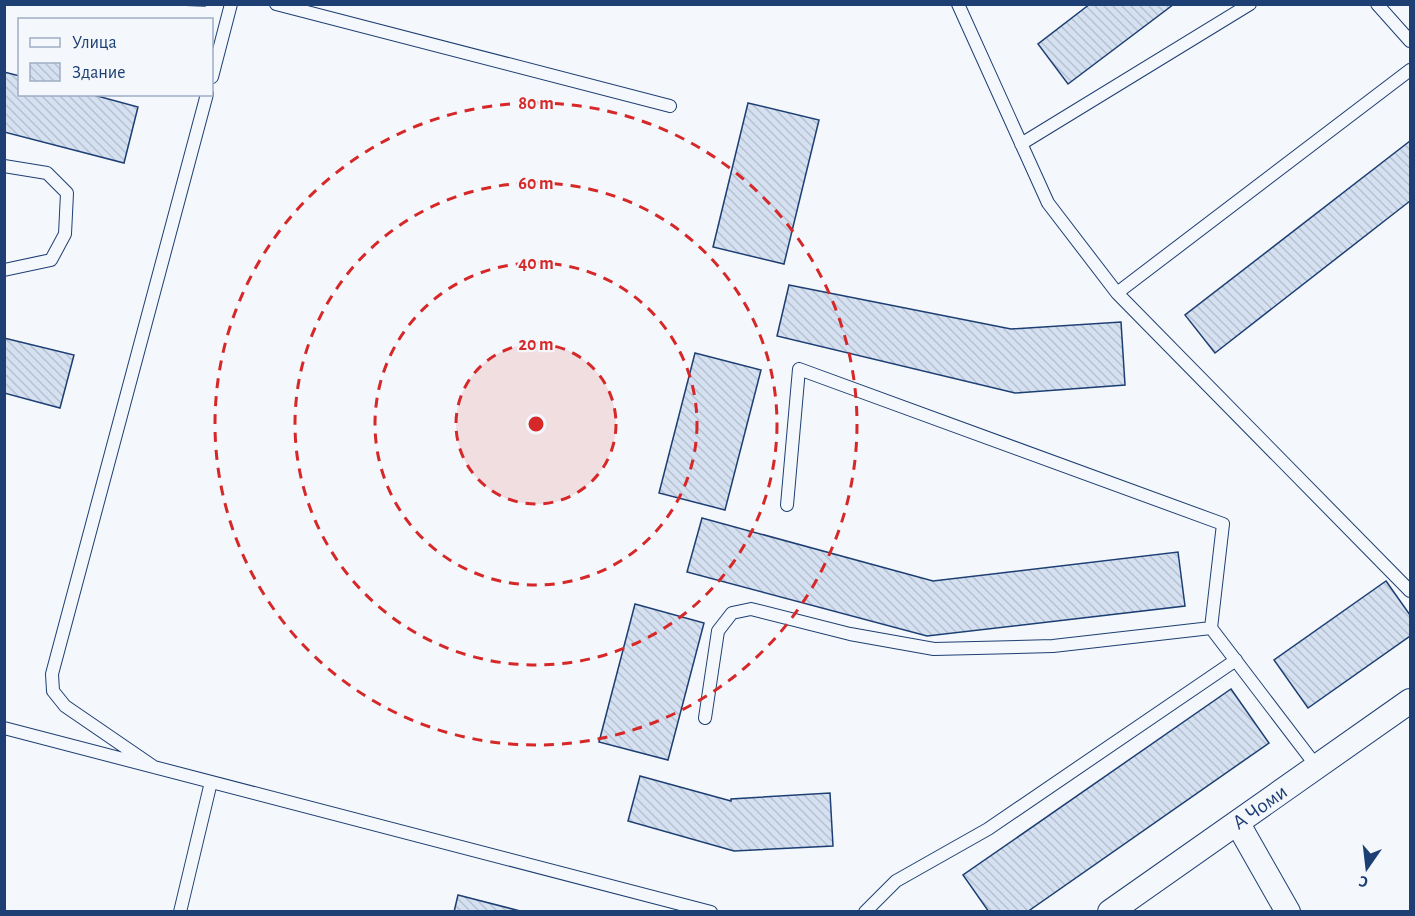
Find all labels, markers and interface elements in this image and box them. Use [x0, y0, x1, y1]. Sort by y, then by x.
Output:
legend [18, 18, 213, 96]
text: Улица [72, 34, 117, 52]
text: Здание [72, 64, 126, 82]
text: 80 m [518, 95, 554, 113]
text: 60 m [518, 175, 554, 193]
text: 40 m [518, 255, 554, 273]
text: 20 m [518, 336, 554, 354]
centre of rings [526, 414, 546, 434]
street label: А Чоми [1229, 781, 1291, 833]
north arrow [1337, 838, 1397, 898]
text: С [1357, 873, 1370, 890]

